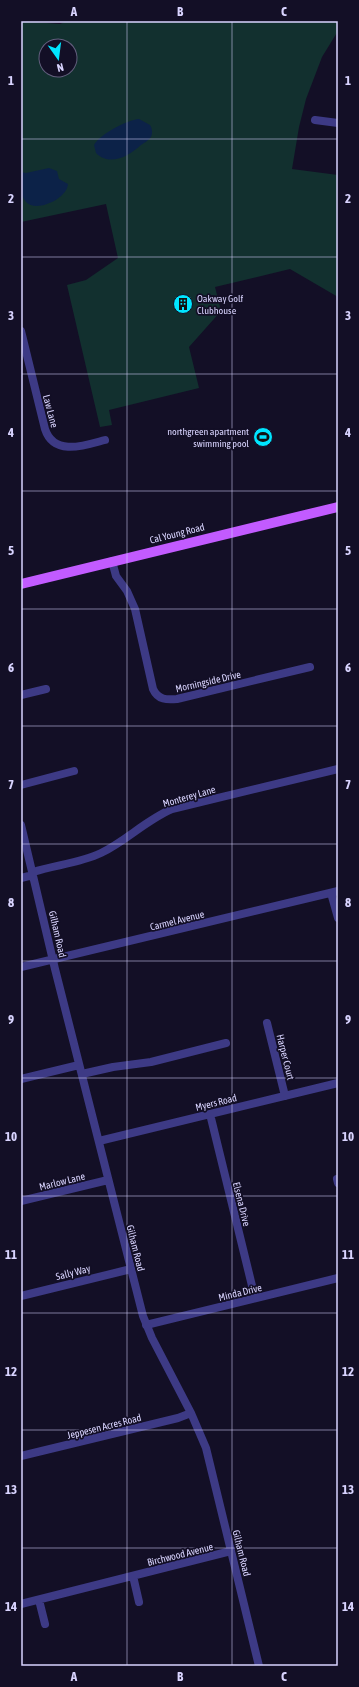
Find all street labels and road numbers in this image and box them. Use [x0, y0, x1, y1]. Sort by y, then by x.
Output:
street label: Law Lane [41, 393, 60, 429]
street label: Cal Young Road [149, 521, 206, 546]
street label: Morningside Drive [174, 669, 242, 694]
street label: Monterey Lane [161, 784, 217, 809]
street label: Carmel Avenue [149, 908, 206, 933]
street label: Gilham Road [47, 910, 68, 959]
street label: Harper Court [275, 1033, 297, 1081]
street label: Myers Road [194, 1092, 238, 1113]
street label: Marlow Lane [38, 1170, 87, 1192]
street label: Elsena Drive [231, 1181, 252, 1228]
street label: Gilham Road [124, 1224, 147, 1273]
street label: Sally Way [55, 1263, 92, 1282]
street label: Minda Drive [217, 1282, 263, 1303]
street label: Jeppesen Acres Road [66, 1412, 143, 1441]
street label: Gilham Road [230, 1529, 253, 1578]
street label: Birchwood Avenue [146, 1541, 215, 1568]

